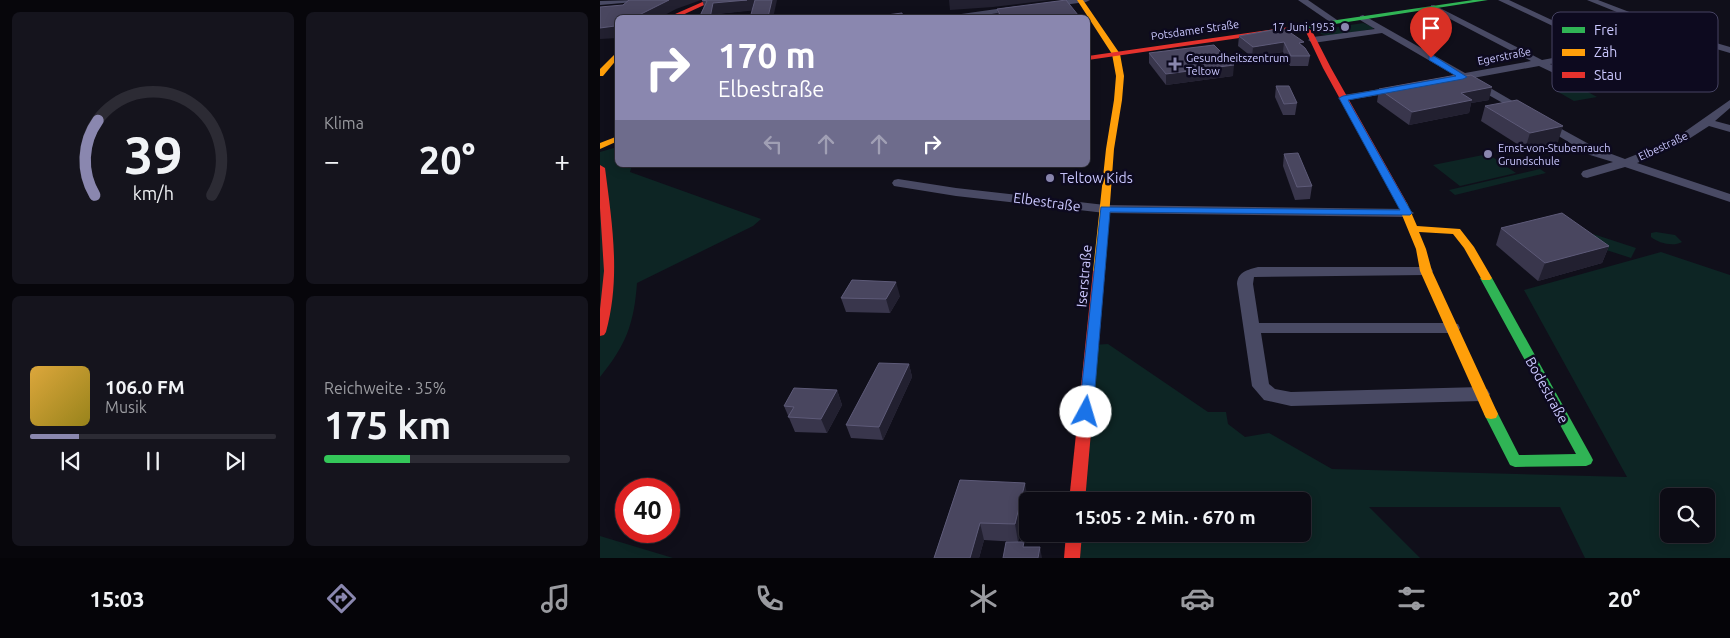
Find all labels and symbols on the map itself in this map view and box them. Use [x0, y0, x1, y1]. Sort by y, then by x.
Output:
pin [1410, 7, 1452, 58]
legend [1552, 12, 1718, 92]
street label: Potsdamer Straße [1150, 18, 1240, 42]
place label: 17 Juni 1953 [1272, 21, 1335, 33]
marker: 17 Juni 1953 [1339, 21, 1351, 33]
text: Frei [1594, 22, 1618, 38]
text: Zäh [1594, 44, 1617, 60]
street label: Egerstraße [1476, 45, 1532, 67]
place label: Gesundheitszentrum Teltow [1186, 52, 1289, 77]
marker: Gesundheitszentrum Teltow [1168, 57, 1182, 71]
text: Stau [1594, 67, 1622, 83]
street label: Elbestraße [1636, 129, 1690, 163]
place label: Ernst-von-Stubenrauch Grundschule [1498, 142, 1611, 167]
marker: Ernst-von-Stubenrauch Grundschule [1482, 148, 1494, 160]
place label: Teltow Kids [1060, 170, 1133, 186]
marker: Teltow Kids [1044, 172, 1056, 184]
street label: Elbestraße [1012, 189, 1082, 215]
street label: Iserstraße [1073, 244, 1095, 308]
street label: Bodestraße [1522, 354, 1572, 426]
position arrow [1059, 385, 1111, 437]
speed limit sign: 40 [615, 478, 680, 543]

